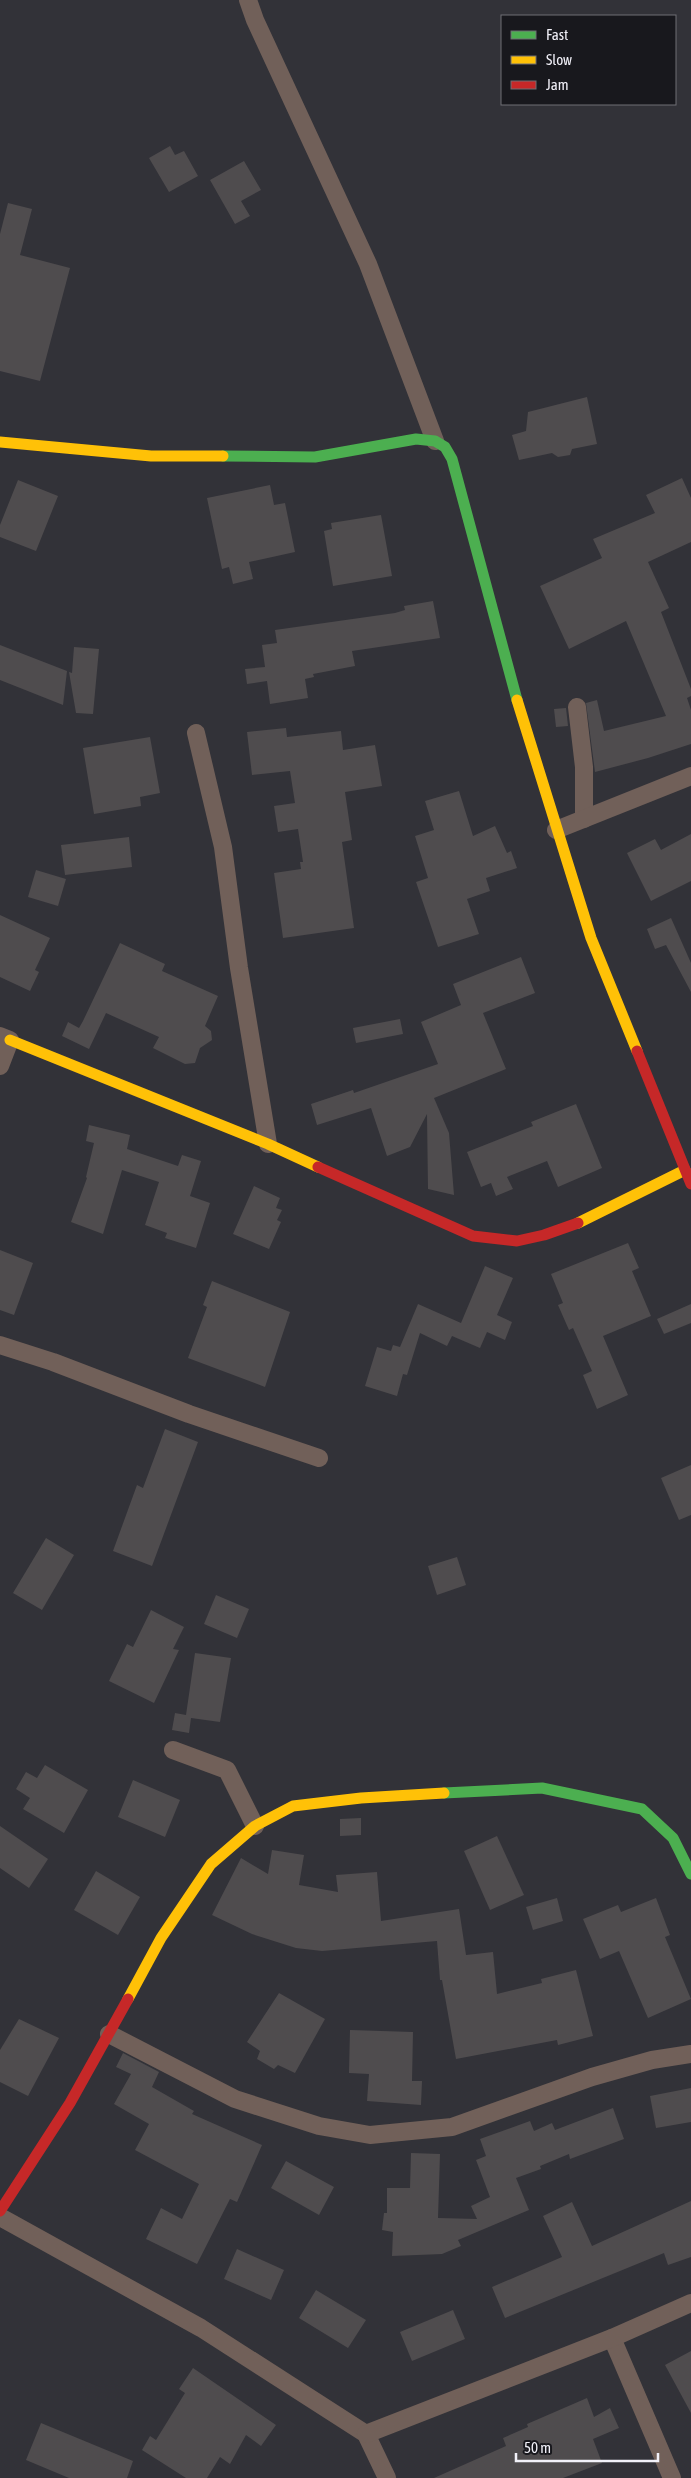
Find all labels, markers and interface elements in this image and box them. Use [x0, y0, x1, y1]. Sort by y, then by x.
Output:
legend [501, 15, 676, 105]
text: Fast [546, 26, 568, 43]
text: Slow [546, 51, 572, 68]
text: Jam [546, 76, 569, 93]
scale bar [516, 2430, 658, 2462]
text: 50 m [524, 2439, 551, 2456]

